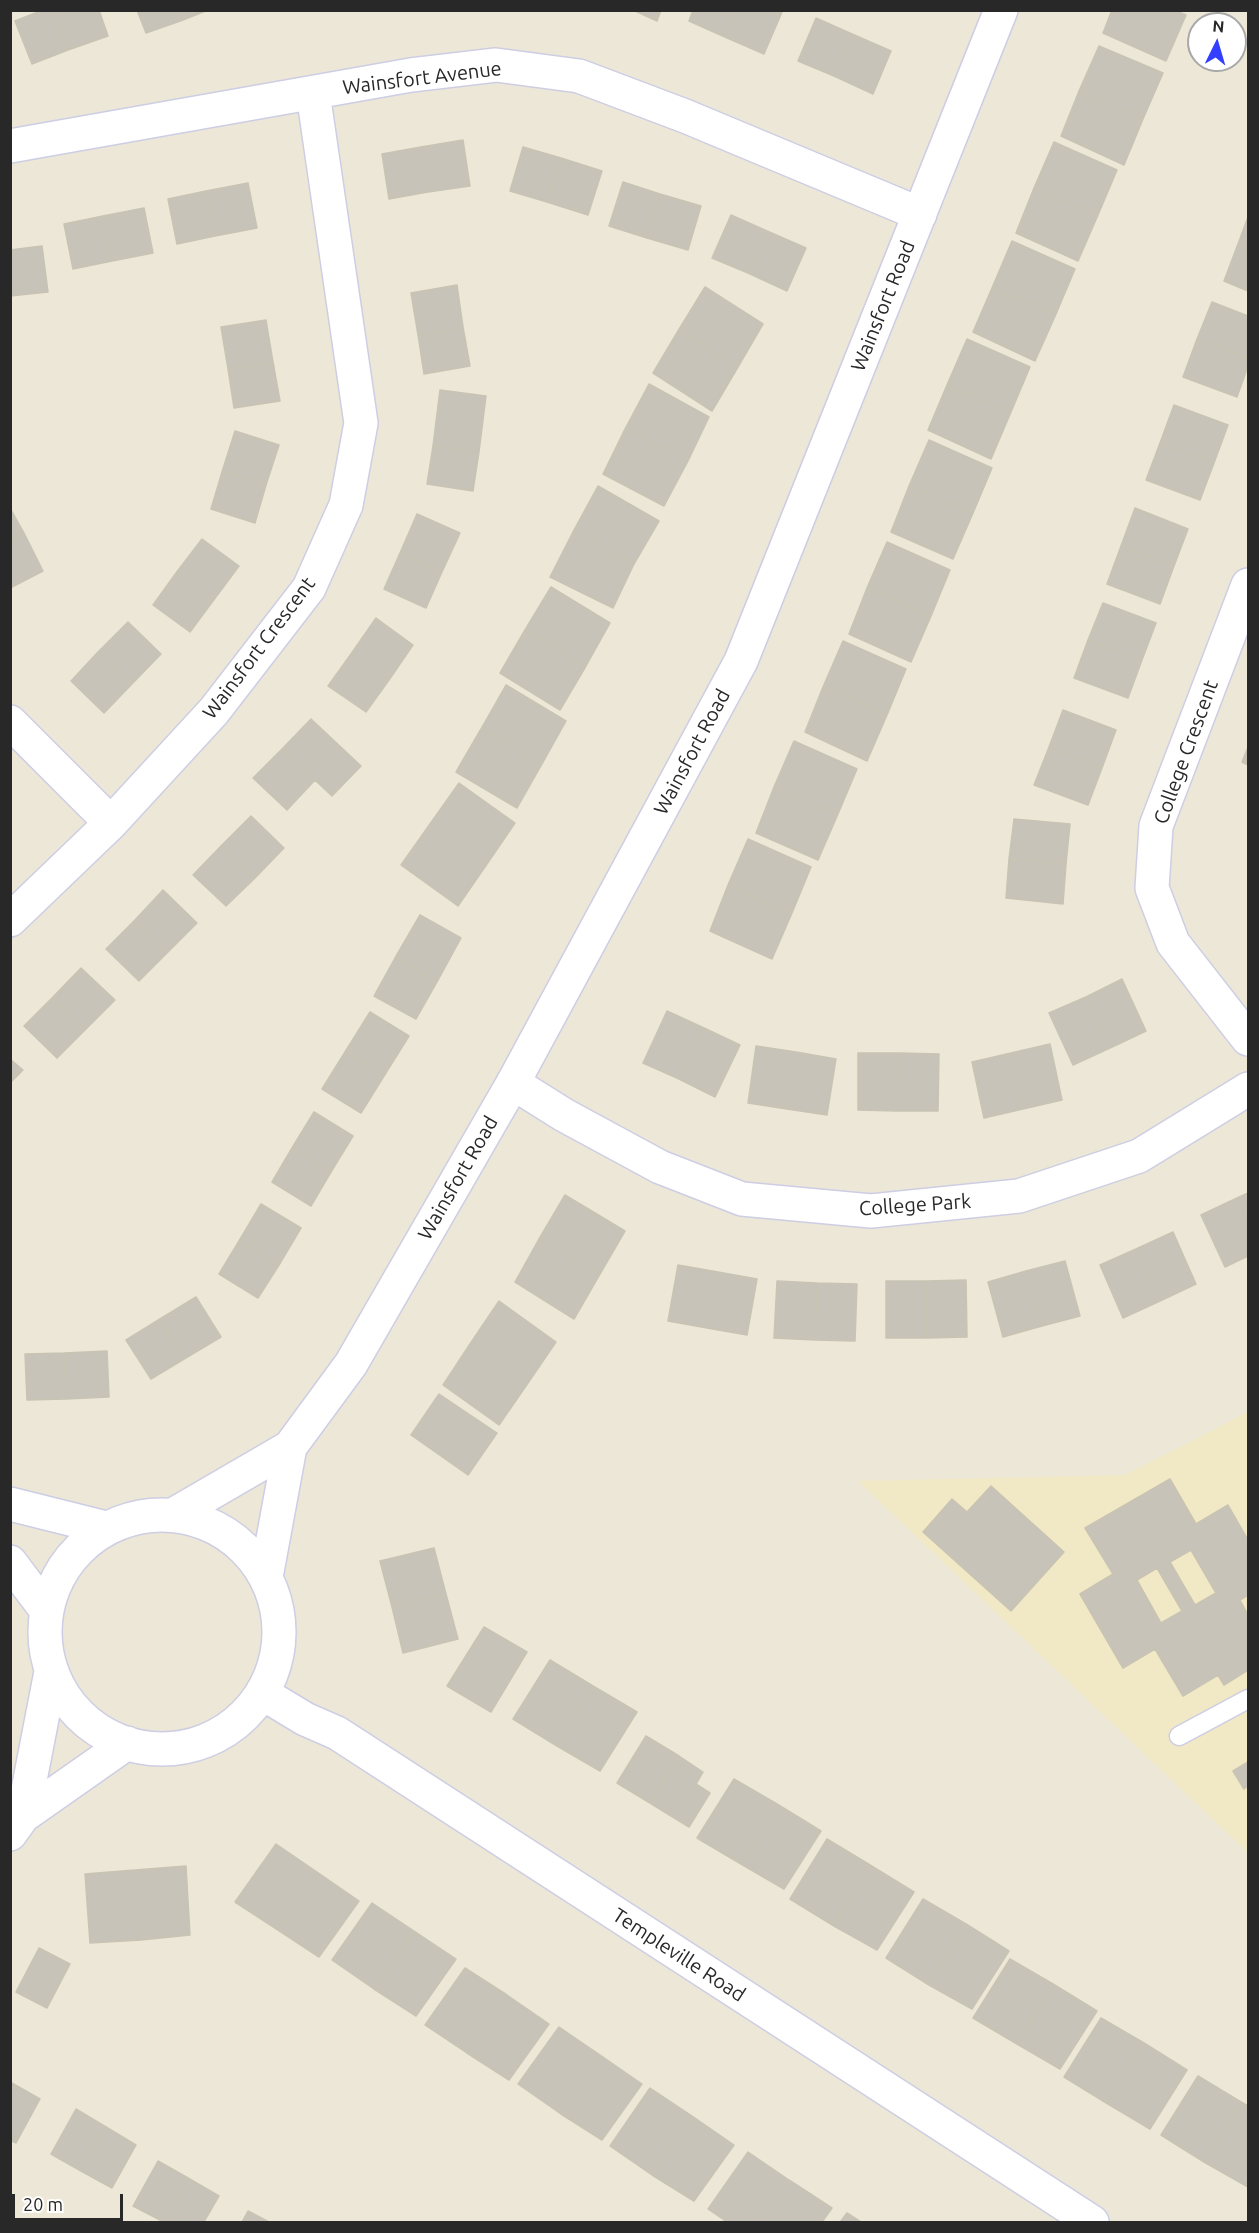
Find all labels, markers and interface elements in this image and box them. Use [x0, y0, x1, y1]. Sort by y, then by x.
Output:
north arrow [1187, 12, 1247, 72]
text: N [1212, 17, 1225, 36]
street label: Wainsfort Avenue [341, 56, 503, 100]
street label: Wainsfort Road [846, 237, 920, 375]
street label: Wainsfort Crescent [198, 572, 320, 724]
street label: College Crescent [1149, 677, 1223, 827]
street label: Wainsfort Road [649, 685, 735, 819]
street label: Wainsfort Road [413, 1112, 503, 1244]
street label: College Park [858, 1189, 972, 1221]
street label: Templeville Road [608, 1903, 750, 2007]
scale bar [15, 2182, 126, 2220]
text: 20 m [23, 2194, 63, 2214]

